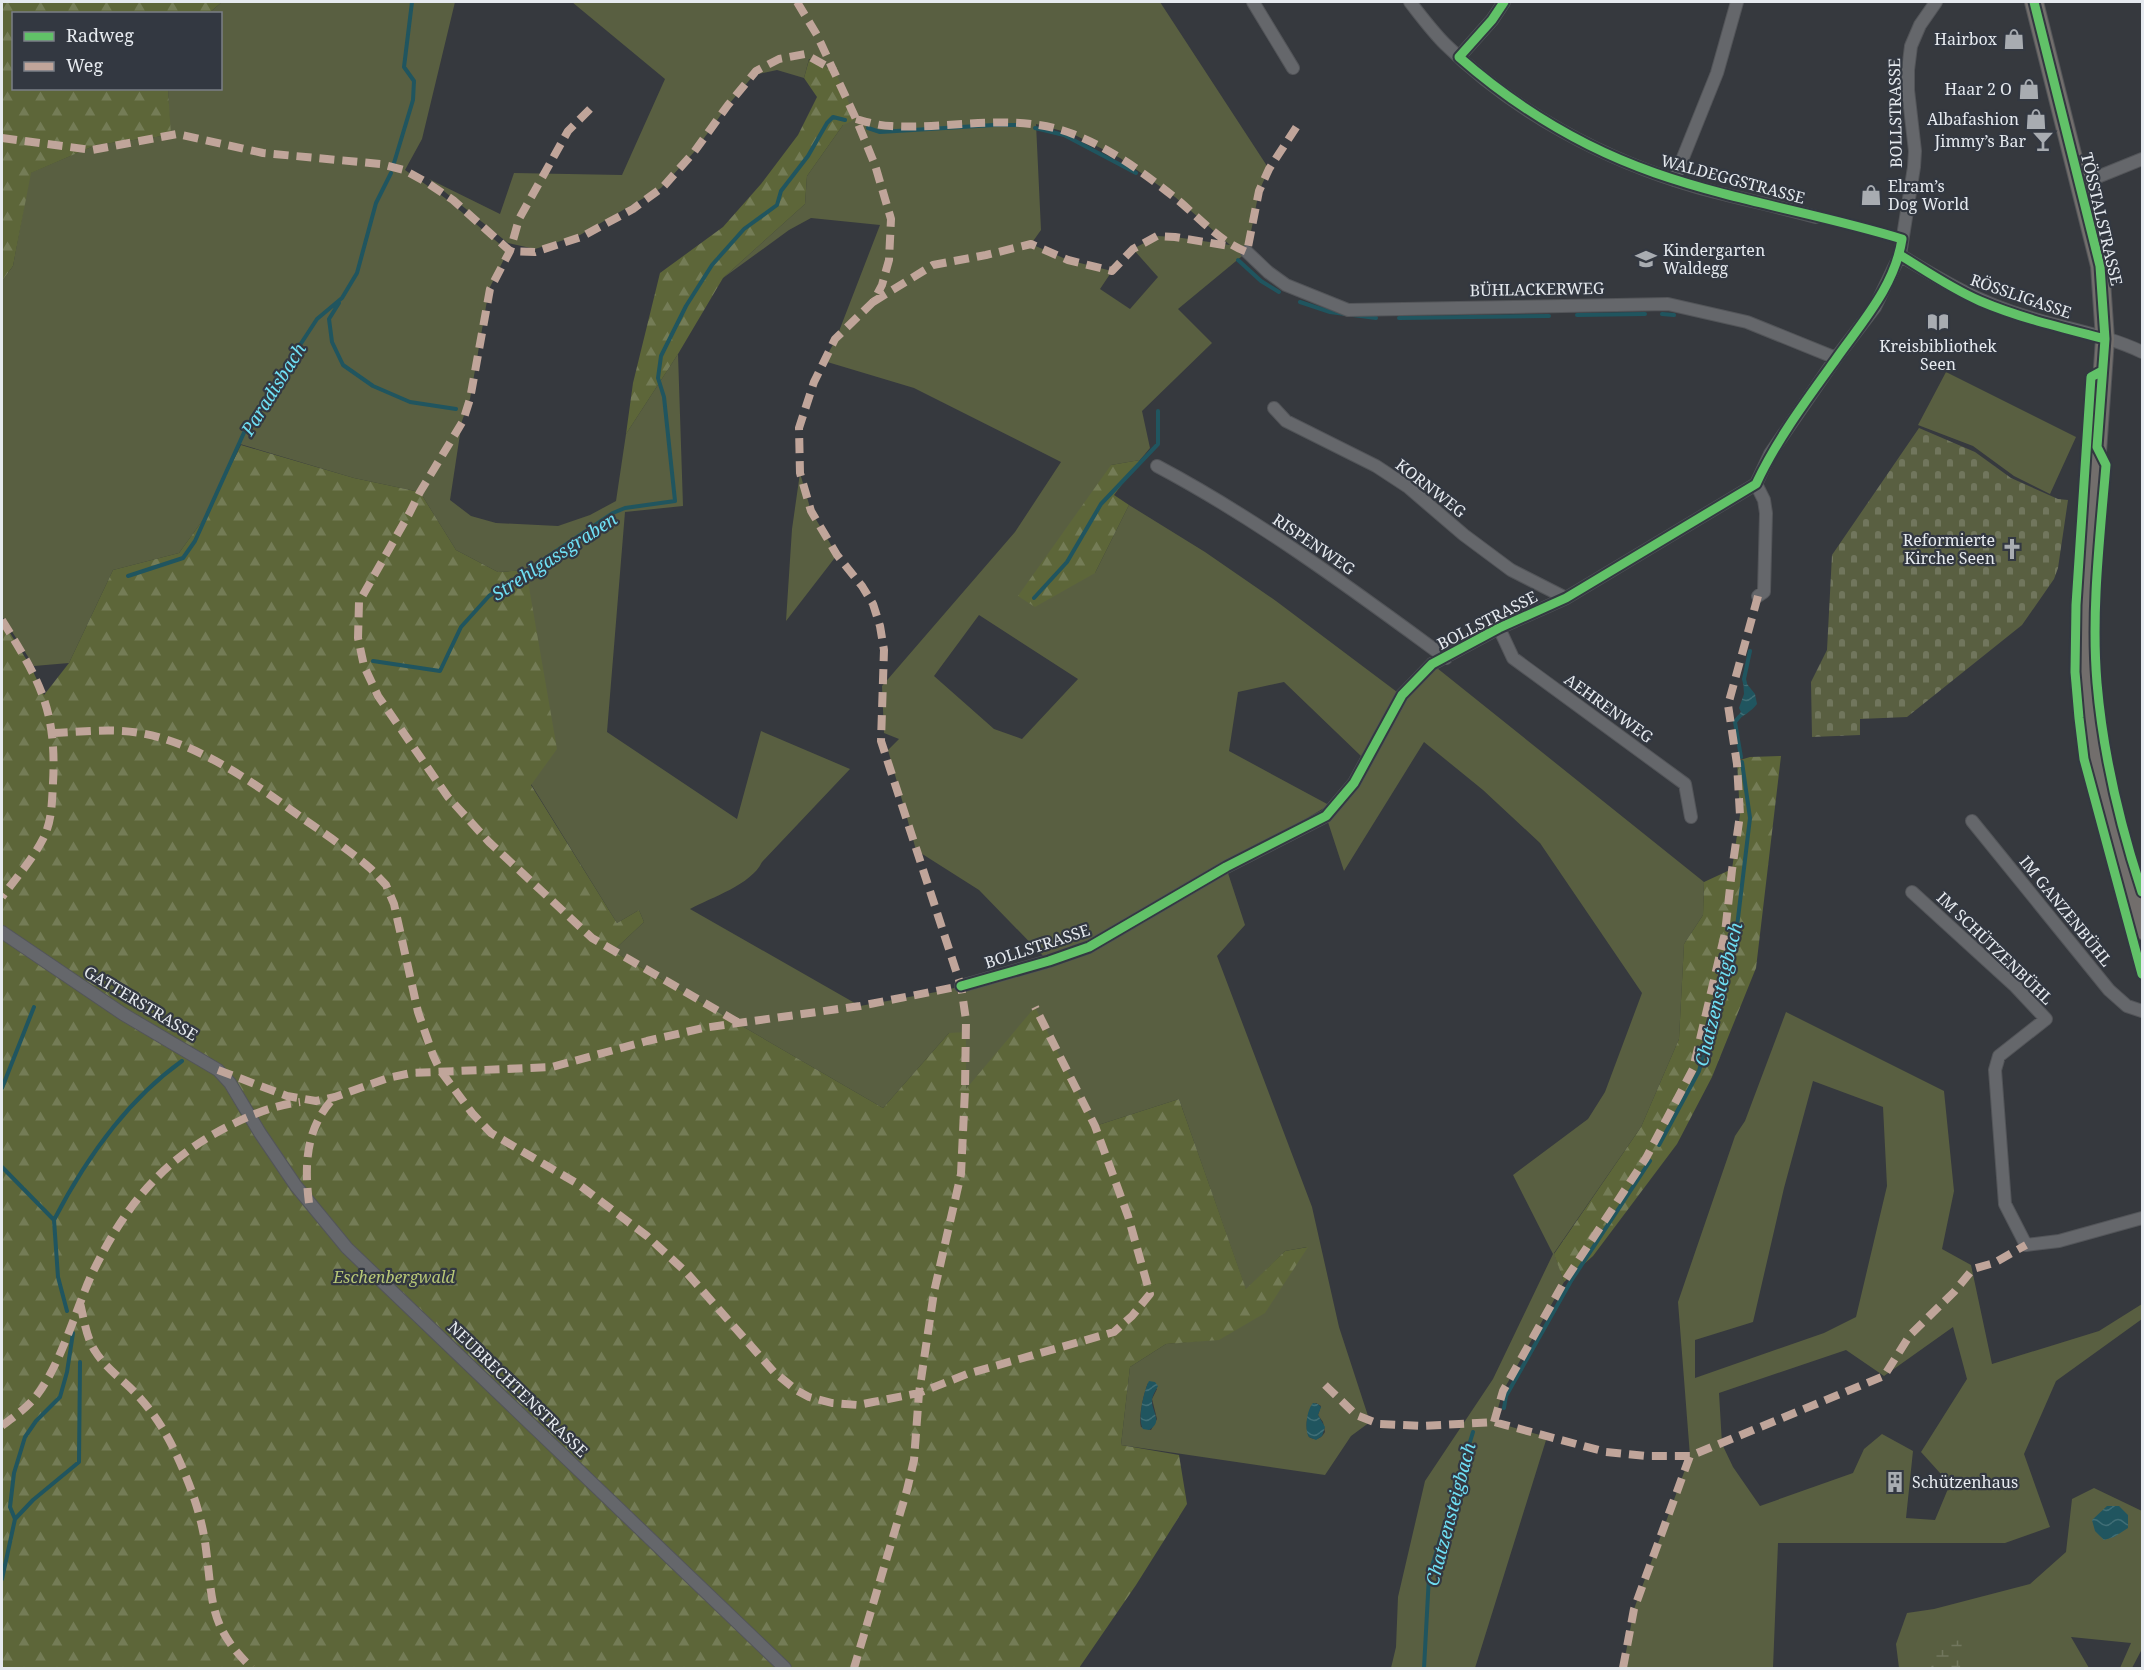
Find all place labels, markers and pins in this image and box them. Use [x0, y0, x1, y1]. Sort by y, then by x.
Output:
shop icon: Hairbox [2002, 27, 2026, 51]
place label: Hairbox [1934, 28, 1998, 50]
shop icon: Haar 2 O [2017, 77, 2041, 101]
place label: Haar 2 O [1945, 78, 2012, 100]
shop icon: Albafashion [2024, 107, 2048, 131]
place label: Albafashion [1927, 108, 2019, 130]
bar icon: Jimmy’s Bar [2031, 129, 2055, 153]
place label: Jimmy’s Bar [1934, 130, 2026, 152]
place label: Elram’s Dog World [1888, 175, 1969, 215]
shop icon: Elram’s Dog World [1859, 183, 1883, 207]
place label: Kindergarten Waldegg [1663, 239, 1765, 279]
school or university icon: Kindergarten Waldegg [1634, 247, 1658, 271]
library icon: Kreisbibliothek Seen [1926, 310, 1950, 334]
place label: Kreisbibliothek Seen [1879, 335, 1997, 375]
place label: Reformierte Kirche Seen [1903, 529, 1995, 569]
church icon: Reformierte Kirche Seen [2000, 537, 2024, 561]
building icon: Schützenhaus [1883, 1470, 1907, 1494]
place label: Schützenhaus [1912, 1471, 2018, 1493]

